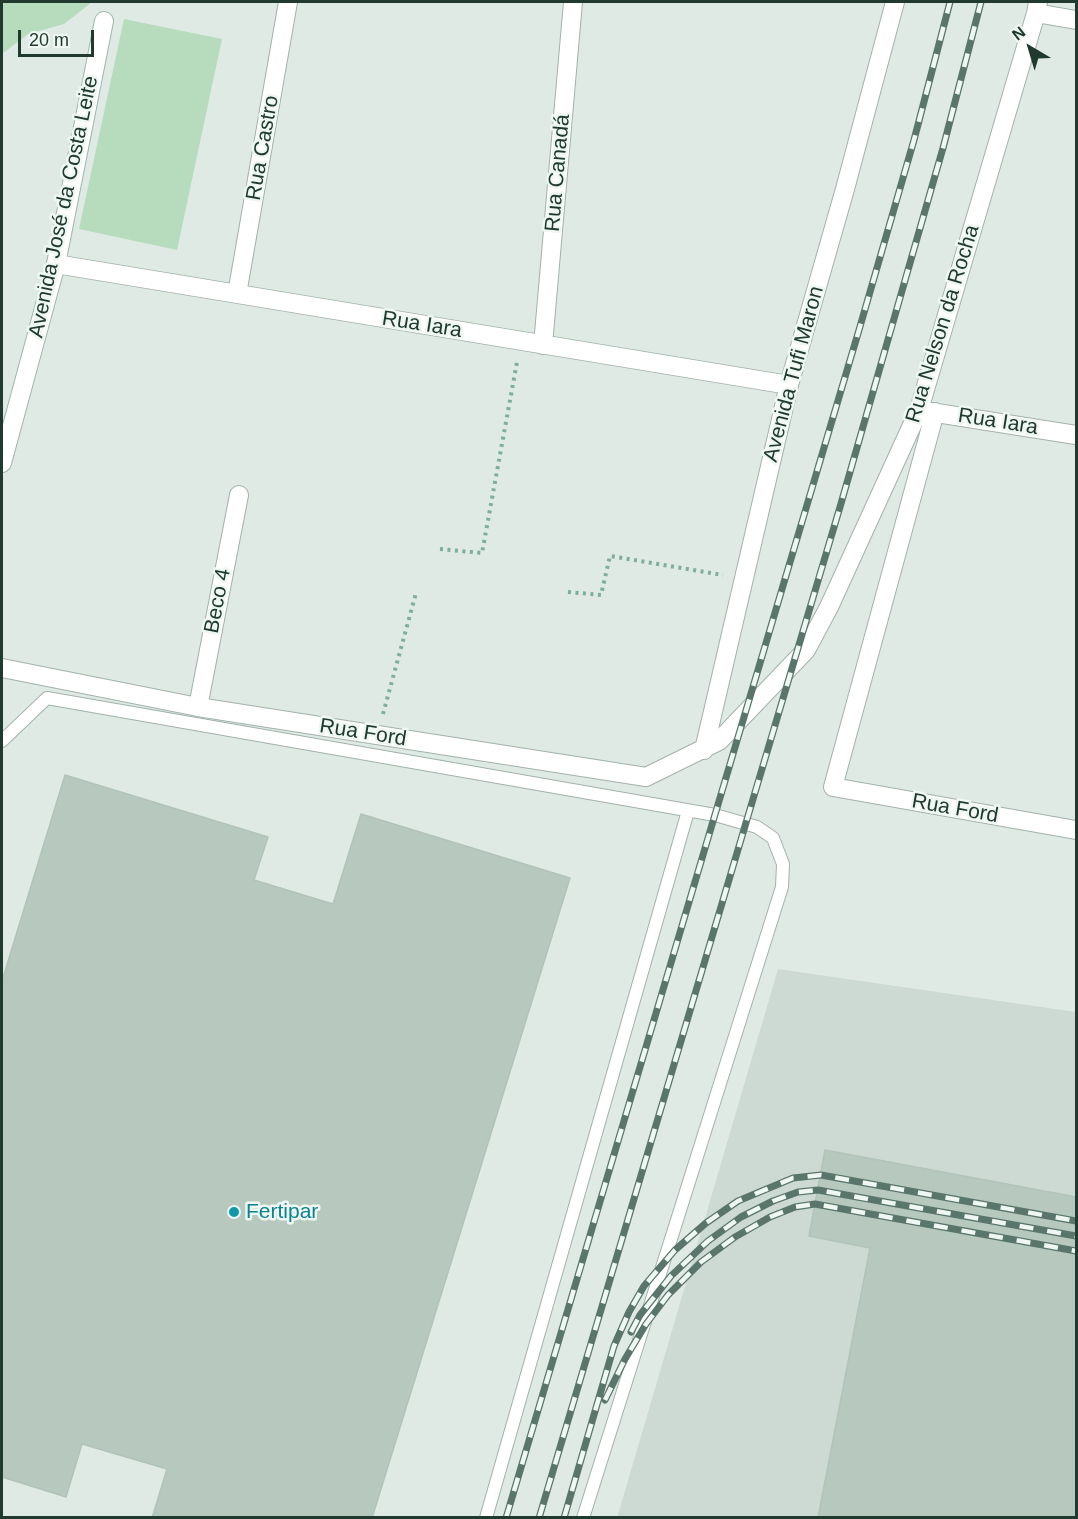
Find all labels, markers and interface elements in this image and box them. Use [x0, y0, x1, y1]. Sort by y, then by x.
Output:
scale bar [21, 18, 98, 56]
north arrow [1000, 18, 1060, 78]
text: N [1009, 23, 1028, 44]
text: 20 m [29, 30, 69, 50]
street label: Avenida José da Costa Leite [24, 74, 104, 340]
street label: Rua Castro [241, 94, 285, 202]
street label: Rua Canadá [540, 113, 576, 233]
street label: Rua Nelson da Rocha [901, 222, 985, 426]
street label: Avenida Tufi Maron [758, 283, 830, 465]
street label: Rua Iara [380, 306, 464, 344]
street label: Rua Iara [956, 403, 1040, 441]
street label: Beco 4 [199, 567, 237, 635]
street label: Rua Ford [318, 714, 408, 752]
street label: Rua Ford [910, 789, 1000, 829]
place label: Fertipar [246, 1199, 318, 1225]
marker: Fertipar [227, 1205, 241, 1219]

